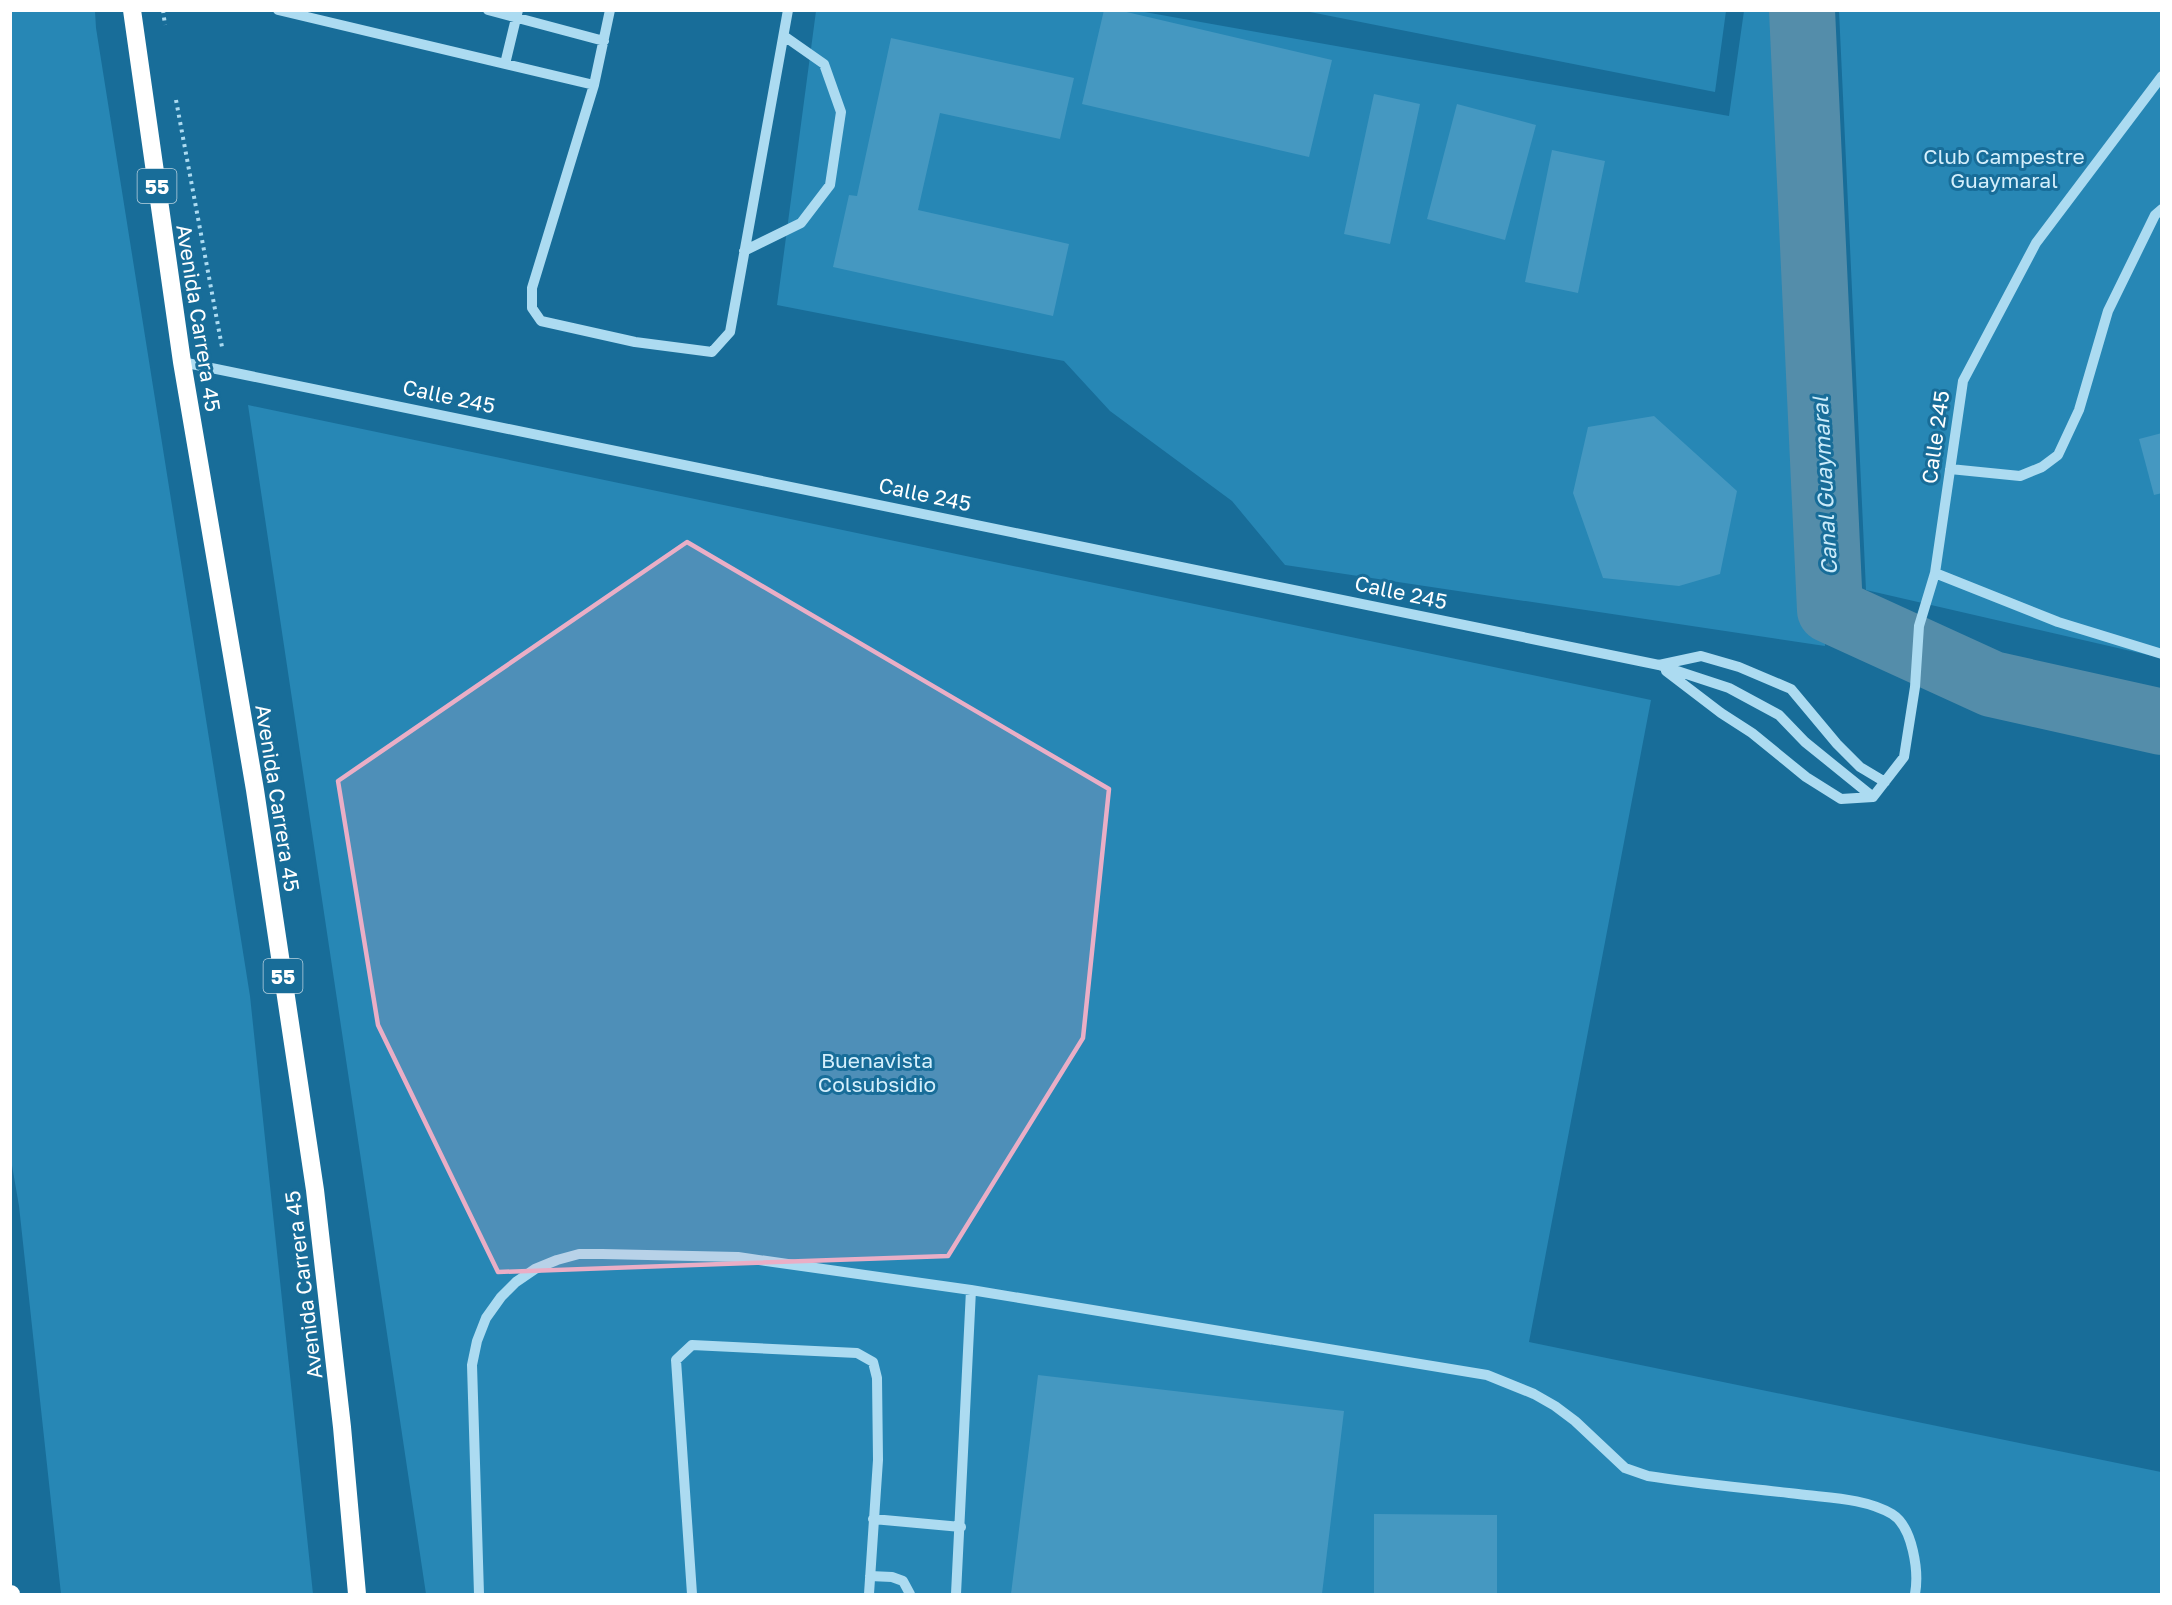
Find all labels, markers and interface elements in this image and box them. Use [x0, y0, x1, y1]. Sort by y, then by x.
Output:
park label: Club Campestre Guaymaral [1923, 143, 2085, 193]
road number: 55 [138, 169, 176, 203]
street label: Avenida Carrera 45 [171, 222, 227, 414]
street label: Calle 245 [400, 374, 498, 418]
street label: Calle 245 [1916, 389, 1954, 485]
water label: Canal Guaymaral [1806, 395, 1842, 576]
street label: Calle 245 [876, 472, 974, 516]
street label: Calle 245 [1352, 570, 1450, 614]
street label: Avenida Carrera 45 [250, 702, 306, 894]
road number: 55 [264, 959, 302, 993]
park label: Buenavista Colsubsidio [818, 1047, 936, 1097]
street label: Avenida Carrera 45 [279, 1189, 327, 1381]

